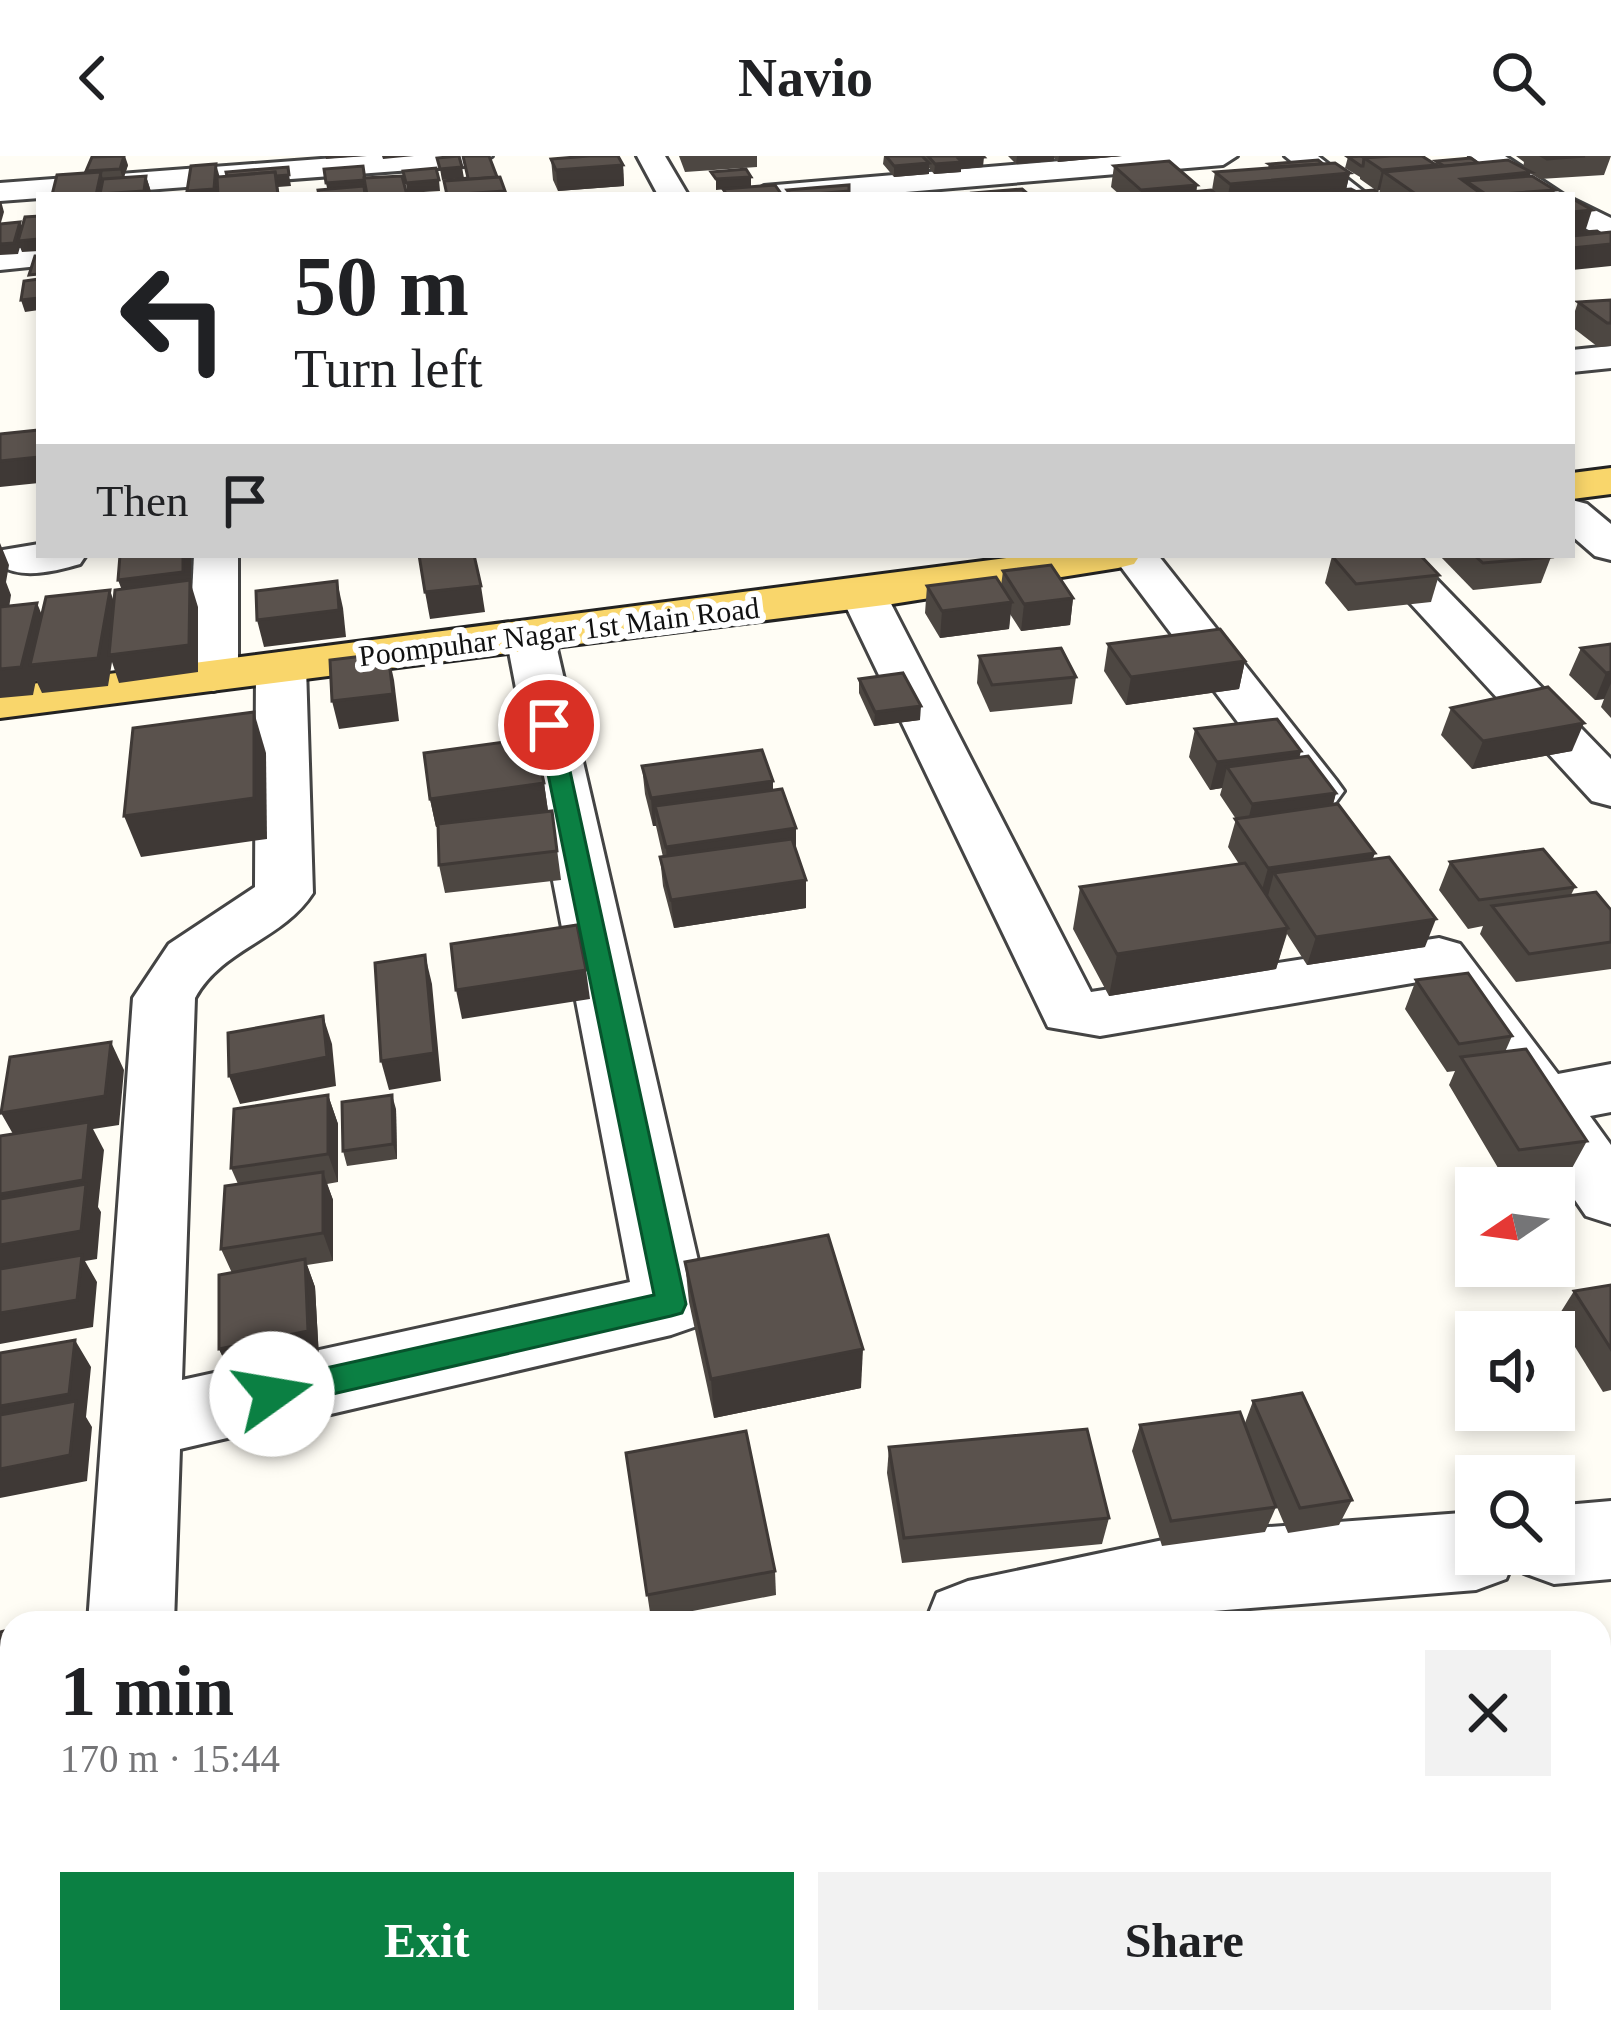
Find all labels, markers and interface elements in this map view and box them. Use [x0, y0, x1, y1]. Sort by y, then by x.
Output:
icon: back [60, 45, 126, 111]
icon: search [1485, 45, 1551, 111]
text: Navio [738, 48, 873, 108]
icon: left [96, 240, 252, 396]
text: 50 m [294, 240, 469, 333]
text: Turn left [294, 339, 483, 399]
icon: arrive [212, 468, 278, 534]
text: Then [96, 476, 188, 526]
street label: Poompuhar Nagar 1st Main Road [357, 591, 761, 672]
pin [498, 674, 600, 776]
icon: arrive [516, 692, 582, 758]
north arrow [1455, 1167, 1575, 1287]
map controls [1455, 1167, 1575, 1575]
button: sound [1455, 1311, 1575, 1431]
position arrow [209, 1331, 335, 1457]
button: search [1455, 1455, 1575, 1575]
button: close [1425, 1650, 1551, 1776]
text: 1 min [60, 1651, 234, 1731]
text: 170 m · 15:44 [60, 1737, 280, 1780]
button: Exit [60, 1872, 794, 2010]
button: Share [818, 1872, 1551, 2010]

